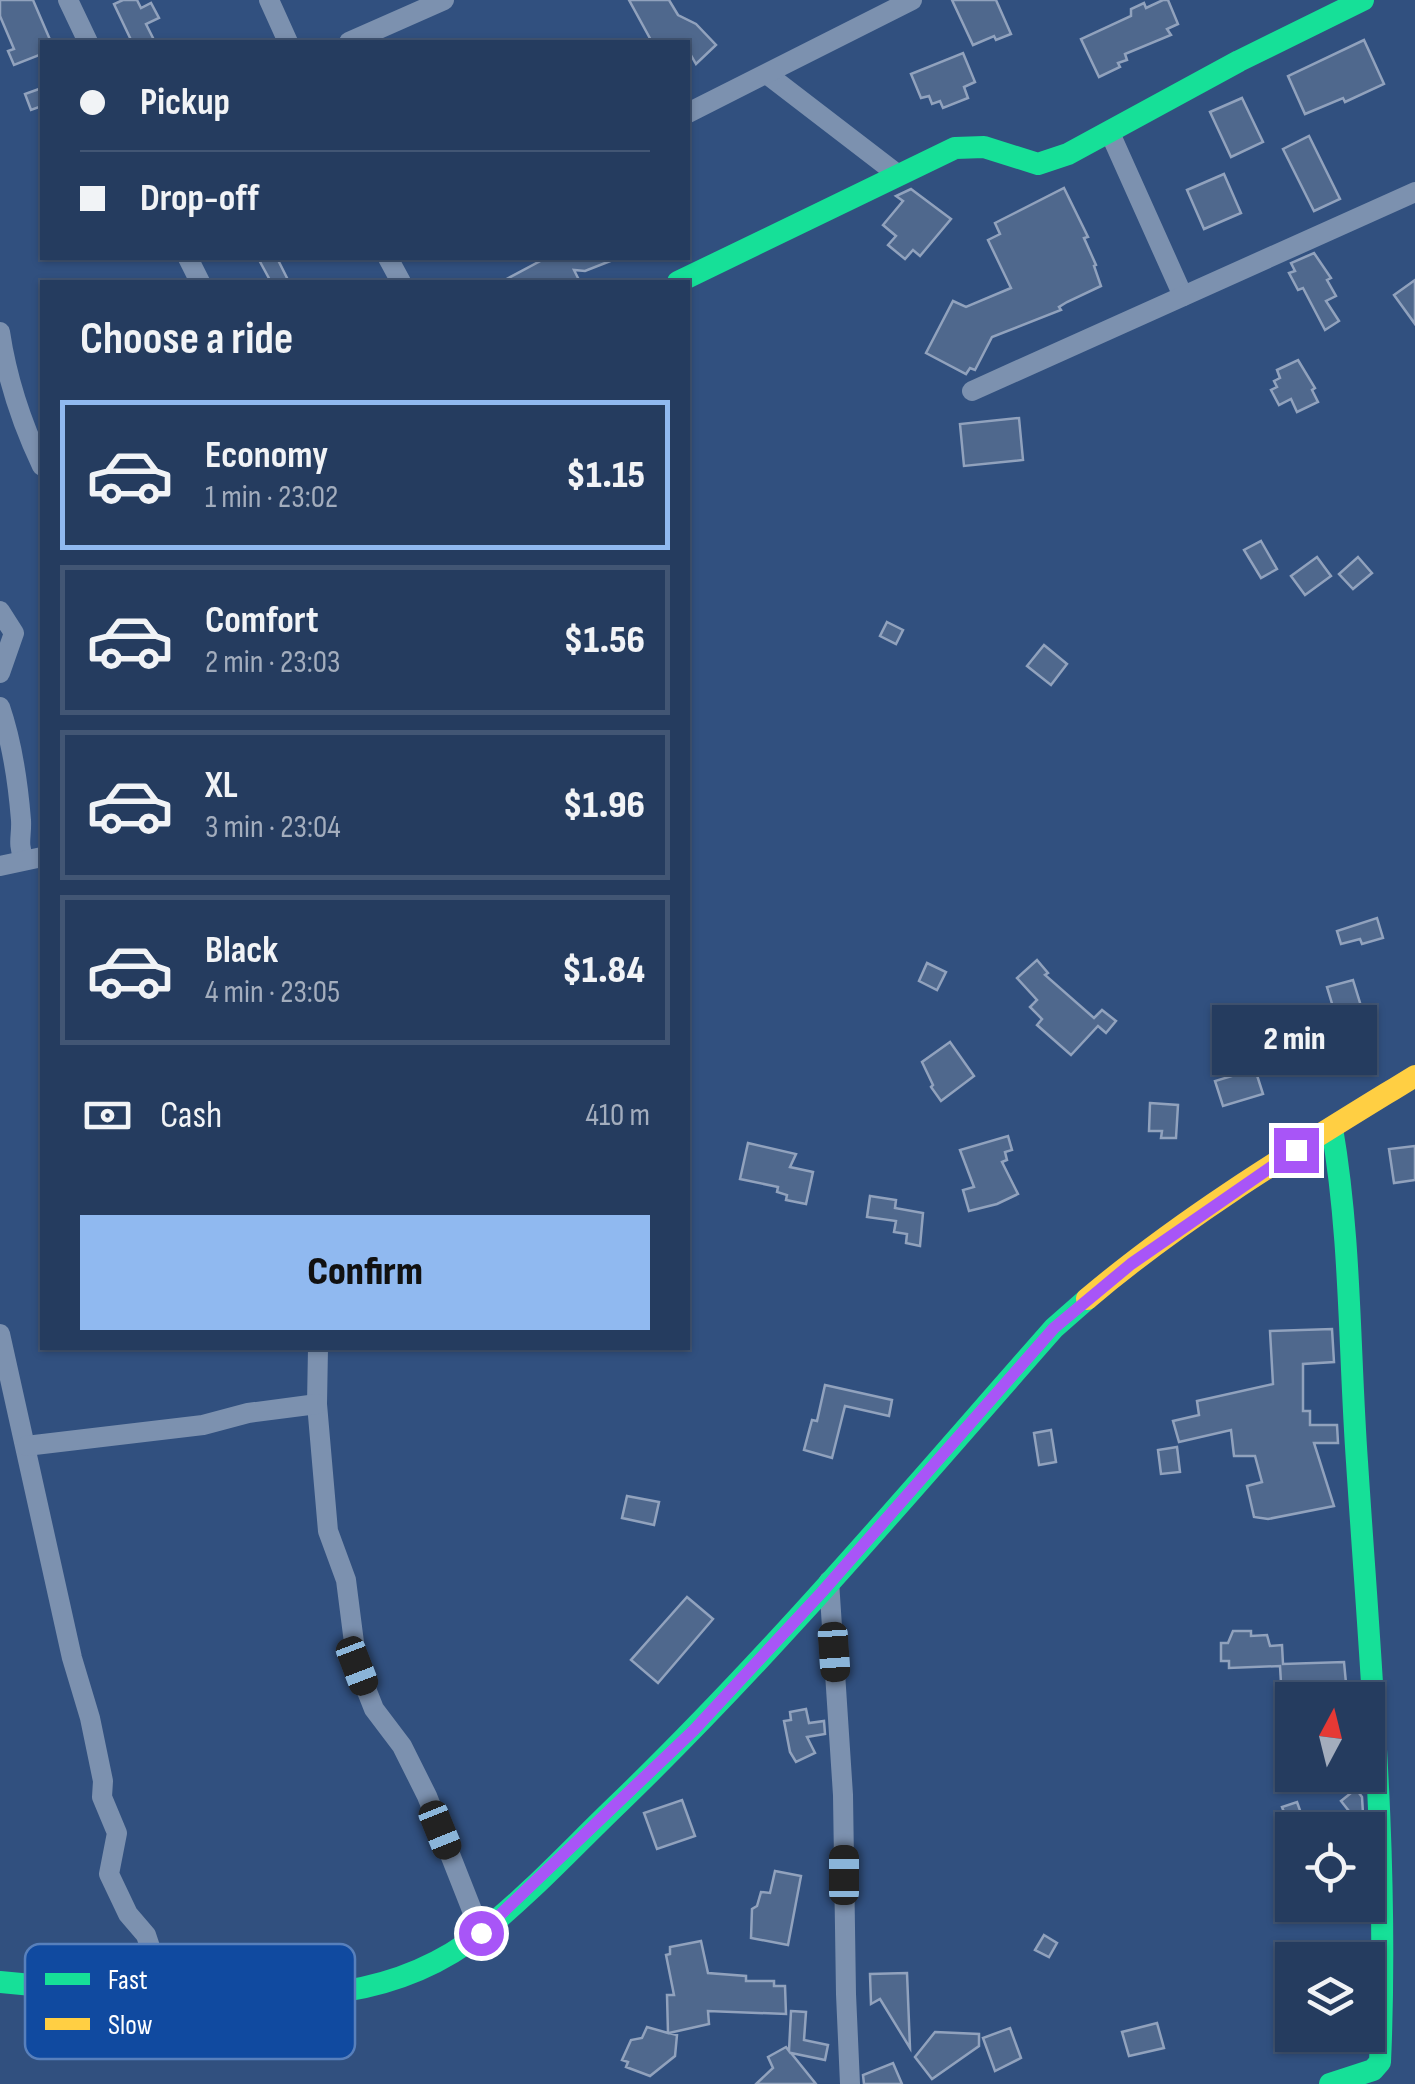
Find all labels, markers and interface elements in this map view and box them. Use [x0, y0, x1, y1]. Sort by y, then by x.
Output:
text: Pickup [140, 80, 230, 125]
text: Drop-off [140, 176, 259, 221]
text: Choose a ride [80, 312, 293, 367]
icon: car [85, 430, 175, 520]
text: Economy [205, 433, 328, 478]
text: $1.15 [566, 453, 645, 498]
text: 1 min · 23:02 [205, 478, 338, 517]
icon: car [85, 595, 175, 685]
text: Comfort [205, 598, 319, 643]
text: $1.56 [564, 618, 645, 663]
text: 2 min · 23:03 [205, 643, 340, 682]
icon: car [85, 760, 175, 850]
text: XL [205, 763, 238, 808]
text: $1.96 [563, 783, 645, 828]
text: 3 min · 23:04 [205, 808, 341, 847]
icon: car [85, 925, 175, 1015]
text: Black [205, 928, 278, 973]
text: $1.84 [562, 948, 645, 993]
text: 4 min · 23:05 [205, 973, 340, 1012]
callout: 2 min [1214, 1005, 1378, 1075]
text: 2 min [1263, 1020, 1326, 1059]
icon: cash [80, 1088, 135, 1143]
text: Cash [160, 1093, 222, 1138]
text: 410 m [585, 1096, 650, 1135]
route end [1274, 1128, 1319, 1173]
button: Confirm [80, 1215, 650, 1330]
car [817, 1621, 851, 1683]
car [332, 1633, 382, 1699]
north arrow [1275, 1682, 1385, 1792]
map controls [1275, 1682, 1385, 2052]
car [415, 1797, 465, 1863]
button: locate [1275, 1812, 1385, 1922]
car [829, 1845, 859, 1905]
route start [459, 1911, 504, 1956]
button: layers [1275, 1942, 1385, 2052]
legend [25, 1944, 355, 2059]
text: Fast [108, 1964, 147, 1997]
text: Slow [108, 2009, 153, 2042]

